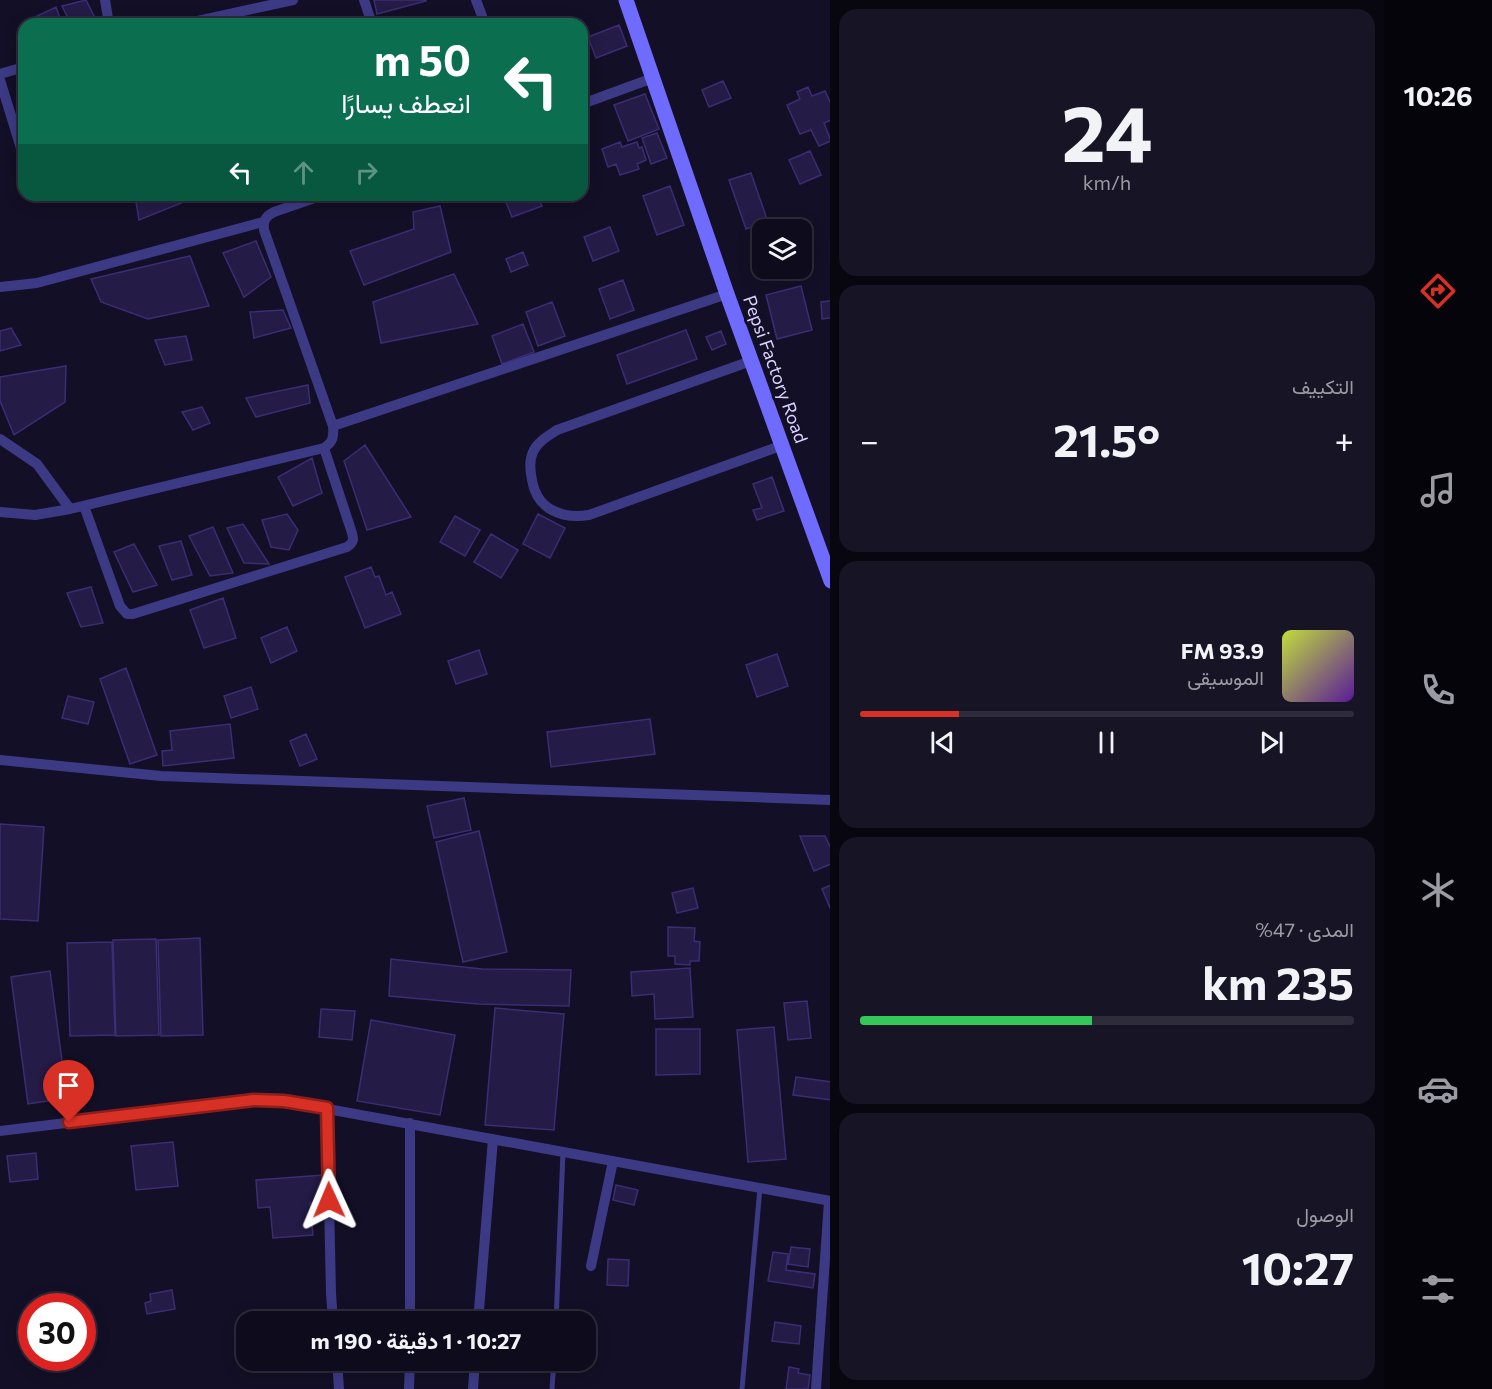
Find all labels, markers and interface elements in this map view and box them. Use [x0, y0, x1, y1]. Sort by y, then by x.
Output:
text: 50 m [374, 33, 471, 85]
icon: left [492, 42, 570, 120]
text: 10:26 [1403, 79, 1473, 112]
text: 24 [1061, 83, 1153, 178]
text: انعطف يسارًا [341, 86, 471, 119]
icon: left [224, 156, 257, 189]
icon: ahead [287, 156, 320, 189]
icon: right [350, 156, 383, 189]
text: km/h [1083, 170, 1131, 194]
map controls [752, 219, 812, 279]
button: layers [752, 219, 812, 279]
icon: directions [1417, 270, 1459, 312]
street label: Pepsi Factory Road [739, 292, 813, 446]
text: التكييف [1292, 374, 1354, 398]
text: 21.5° [1053, 411, 1160, 466]
text: − [860, 419, 879, 460]
text: + [1335, 419, 1354, 460]
icon: music [1417, 469, 1459, 511]
text: 93.9 FM [1181, 637, 1264, 664]
text: الموسيقى [1187, 665, 1264, 689]
icon: phone [1417, 669, 1459, 711]
icon: previous [926, 726, 959, 759]
icon: pause [1090, 726, 1123, 759]
icon: next [1255, 726, 1288, 759]
icon: climate [1417, 869, 1459, 911]
text: المدى · 47% [1255, 917, 1354, 941]
text: 235 km [1202, 954, 1354, 1009]
pin [43, 1060, 94, 1122]
icon: car [1417, 1068, 1459, 1110]
icon: arrive [52, 1069, 85, 1102]
position arrow [297, 1168, 361, 1232]
text: الوصول [1296, 1202, 1354, 1226]
text: 10:27 [1242, 1239, 1354, 1294]
icon: filters [1417, 1268, 1459, 1310]
speed limit sign: 30 [18, 1293, 96, 1371]
text: 10:27 · 1 دقيقة · 190 m [311, 1327, 521, 1354]

